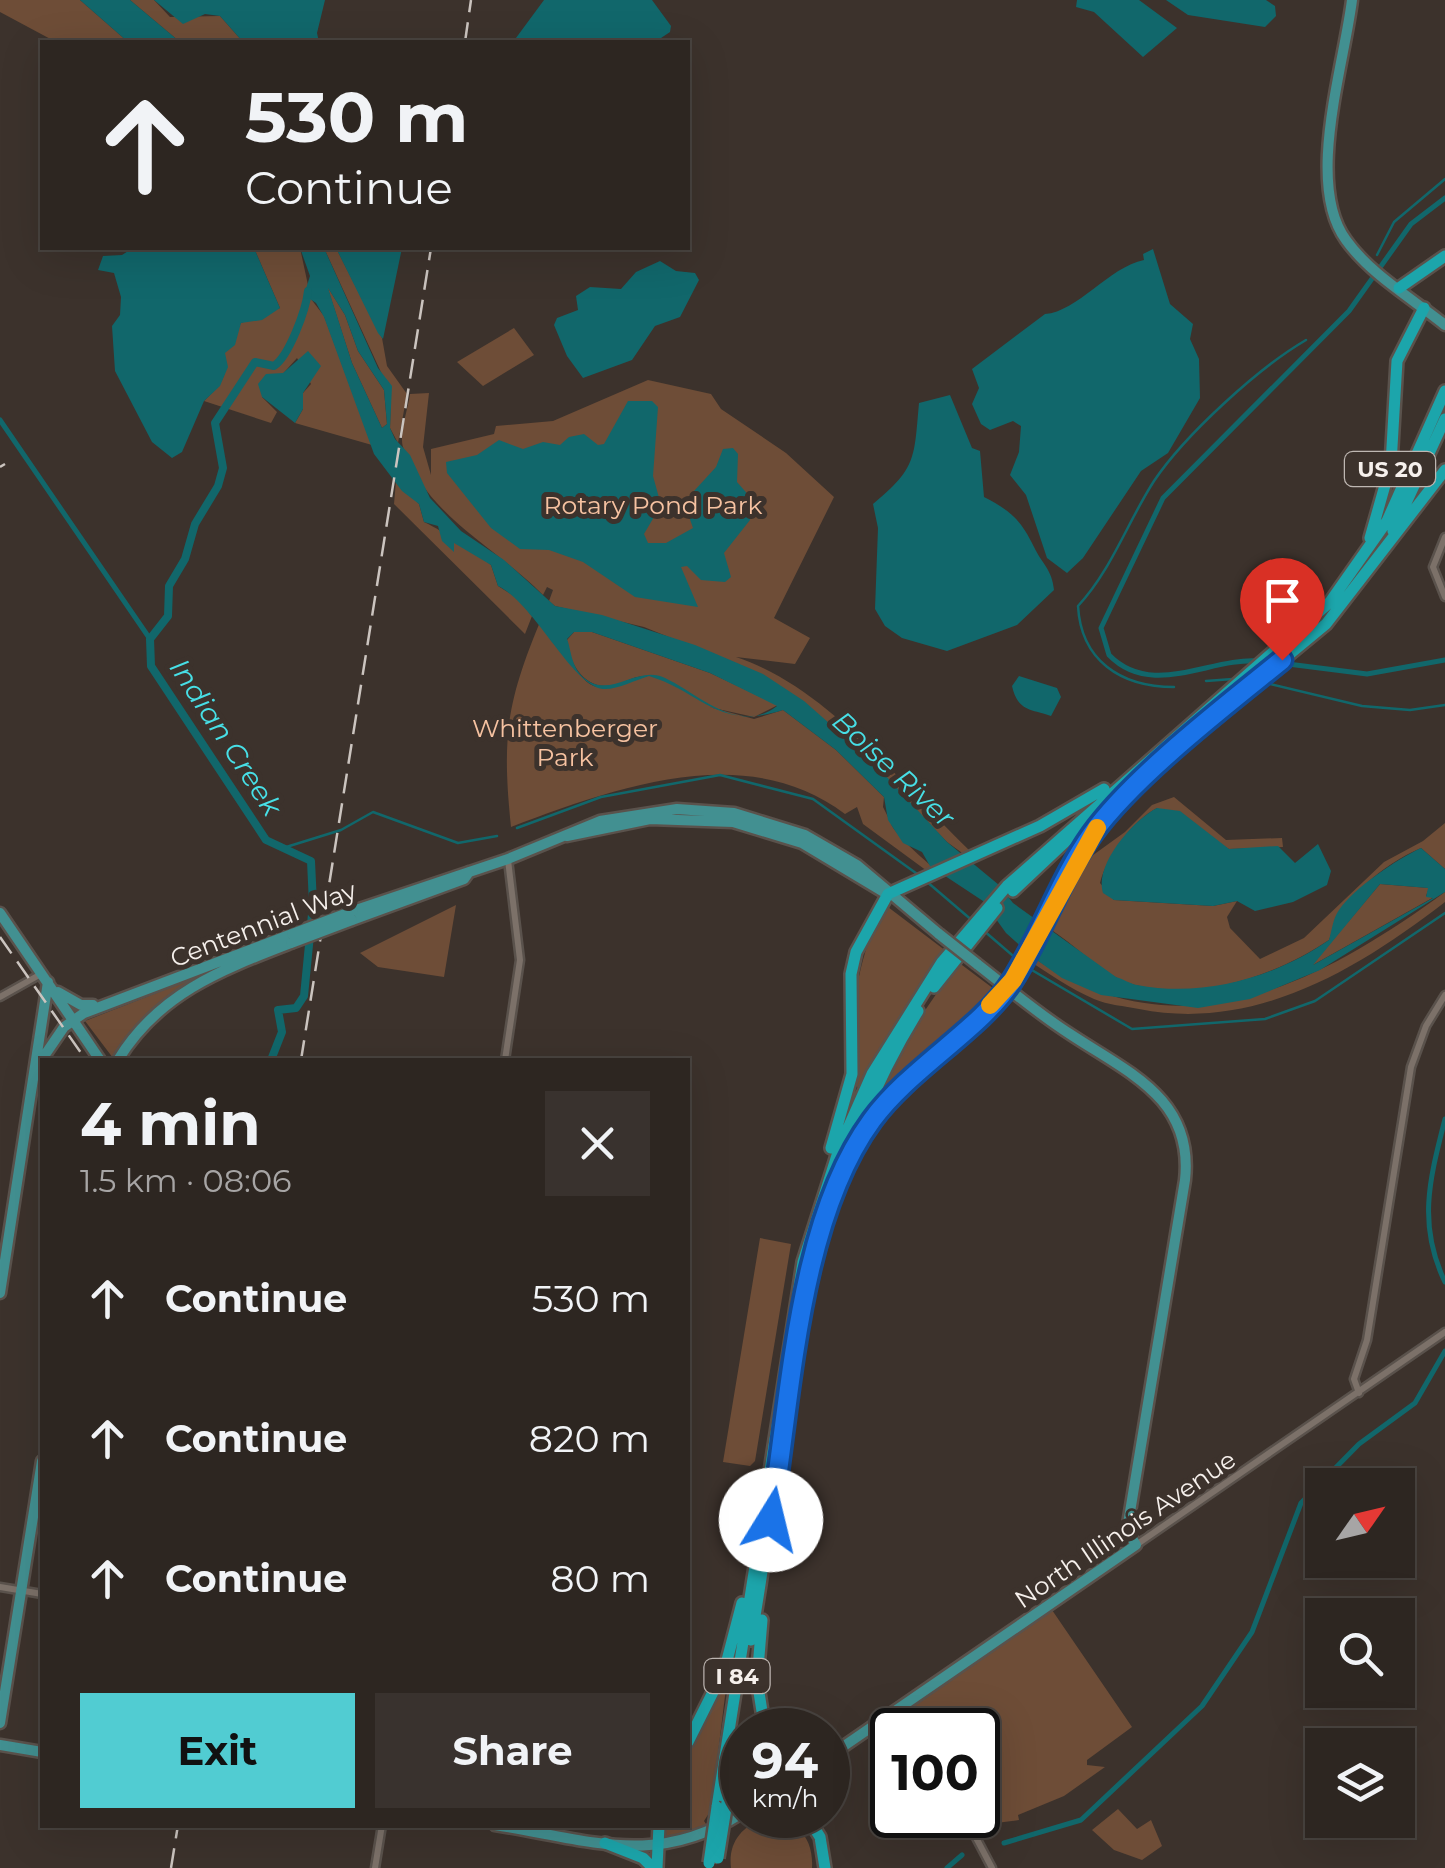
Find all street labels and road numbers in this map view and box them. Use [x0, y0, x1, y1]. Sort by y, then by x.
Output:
road number: US 20 [1345, 452, 1435, 486]
street label: Centennial Way [166, 875, 361, 973]
street label: North Illinois Avenue [1009, 1444, 1241, 1614]
road number: I 84 [704, 1659, 770, 1693]

